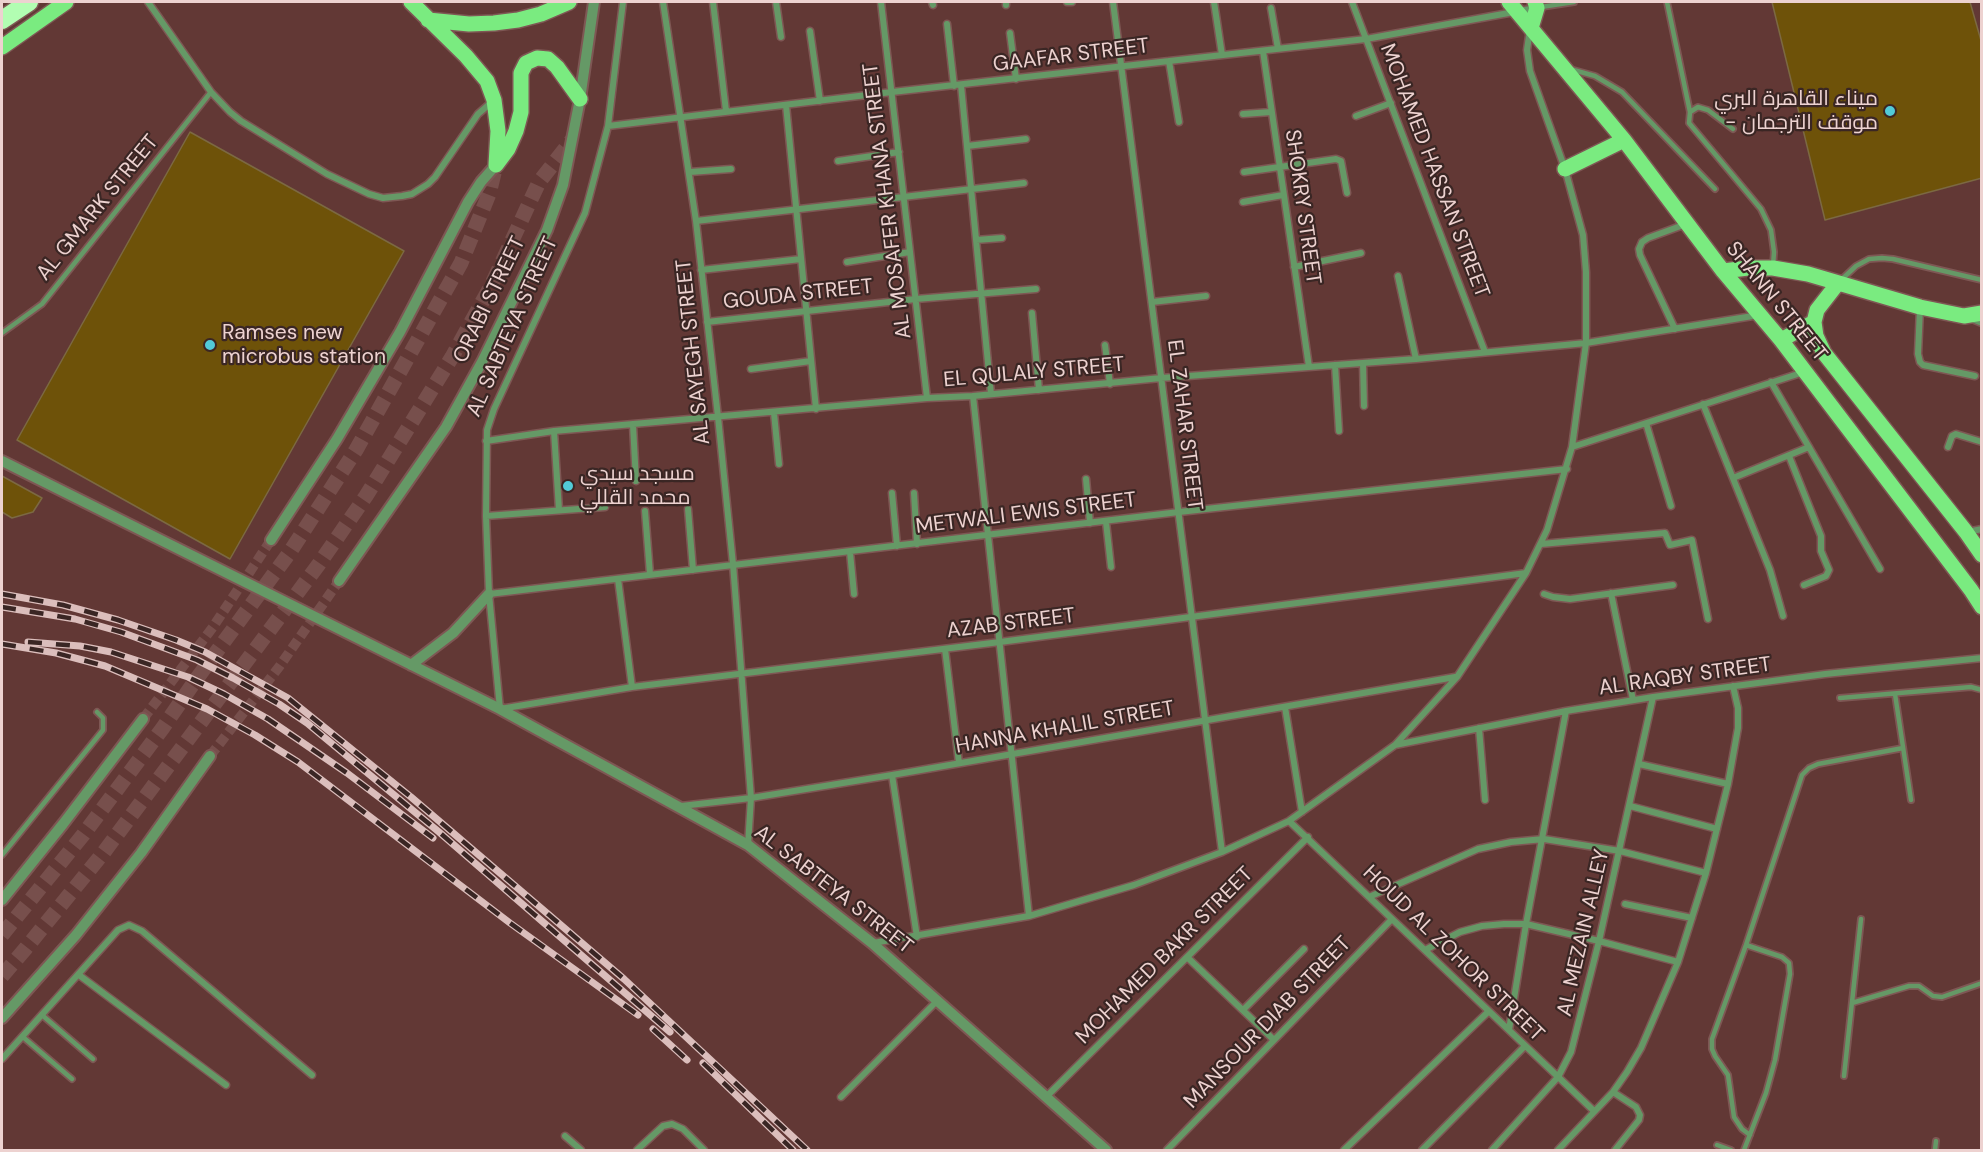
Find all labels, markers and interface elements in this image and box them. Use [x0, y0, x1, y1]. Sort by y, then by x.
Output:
street label: GAAFAR STREET [991, 34, 1151, 78]
street label: MOHAMED HASSAN STREET [1374, 40, 1494, 302]
street label: AL MOSAFER KHANA STREET [859, 62, 917, 340]
place label: ميناء القاهرة البري - موقف الترجمان [1714, 86, 1878, 136]
marker: ميناء القاهرة البري - موقف الترجمان [1883, 104, 1897, 118]
street label: SHOKRY STREET [1279, 128, 1325, 286]
street label: AL GMARK STREET [32, 130, 164, 286]
street label: ORABI STREET [449, 233, 531, 367]
street label: AL SABTEYA STREET [462, 233, 564, 421]
street label: SHANN STREET [1720, 237, 1832, 367]
street label: AL SAYEGH STREET [672, 258, 716, 446]
street label: GOUDA STREET [722, 275, 874, 315]
place label: Ramses new microbus station [222, 320, 386, 370]
marker: Ramses new microbus station [203, 338, 217, 352]
street label: EL ZAHAR STREET [1161, 338, 1207, 512]
street label: EL QULALY STREET [942, 353, 1126, 393]
place label: مسجد سيدي محمد القللي [580, 461, 695, 511]
marker: مسجد سيدي محمد القللي [561, 479, 575, 493]
street label: METWALI EWIS STREET [914, 488, 1138, 540]
street label: AZAB STREET [945, 604, 1077, 644]
street label: AL RAQBY STREET [1597, 652, 1773, 702]
street label: HANNA KHALIL STREET [954, 696, 1176, 760]
street label: AL SABTEYA STREET [749, 820, 917, 960]
street label: AL MEZAIN ALLEY [1553, 847, 1615, 1019]
street label: HOUD AL ZOHOR STREET [1357, 861, 1549, 1047]
street label: MOHAMED BAKR STREET [1071, 862, 1259, 1050]
street label: MANSOUR DIAB STREET [1179, 932, 1357, 1114]

